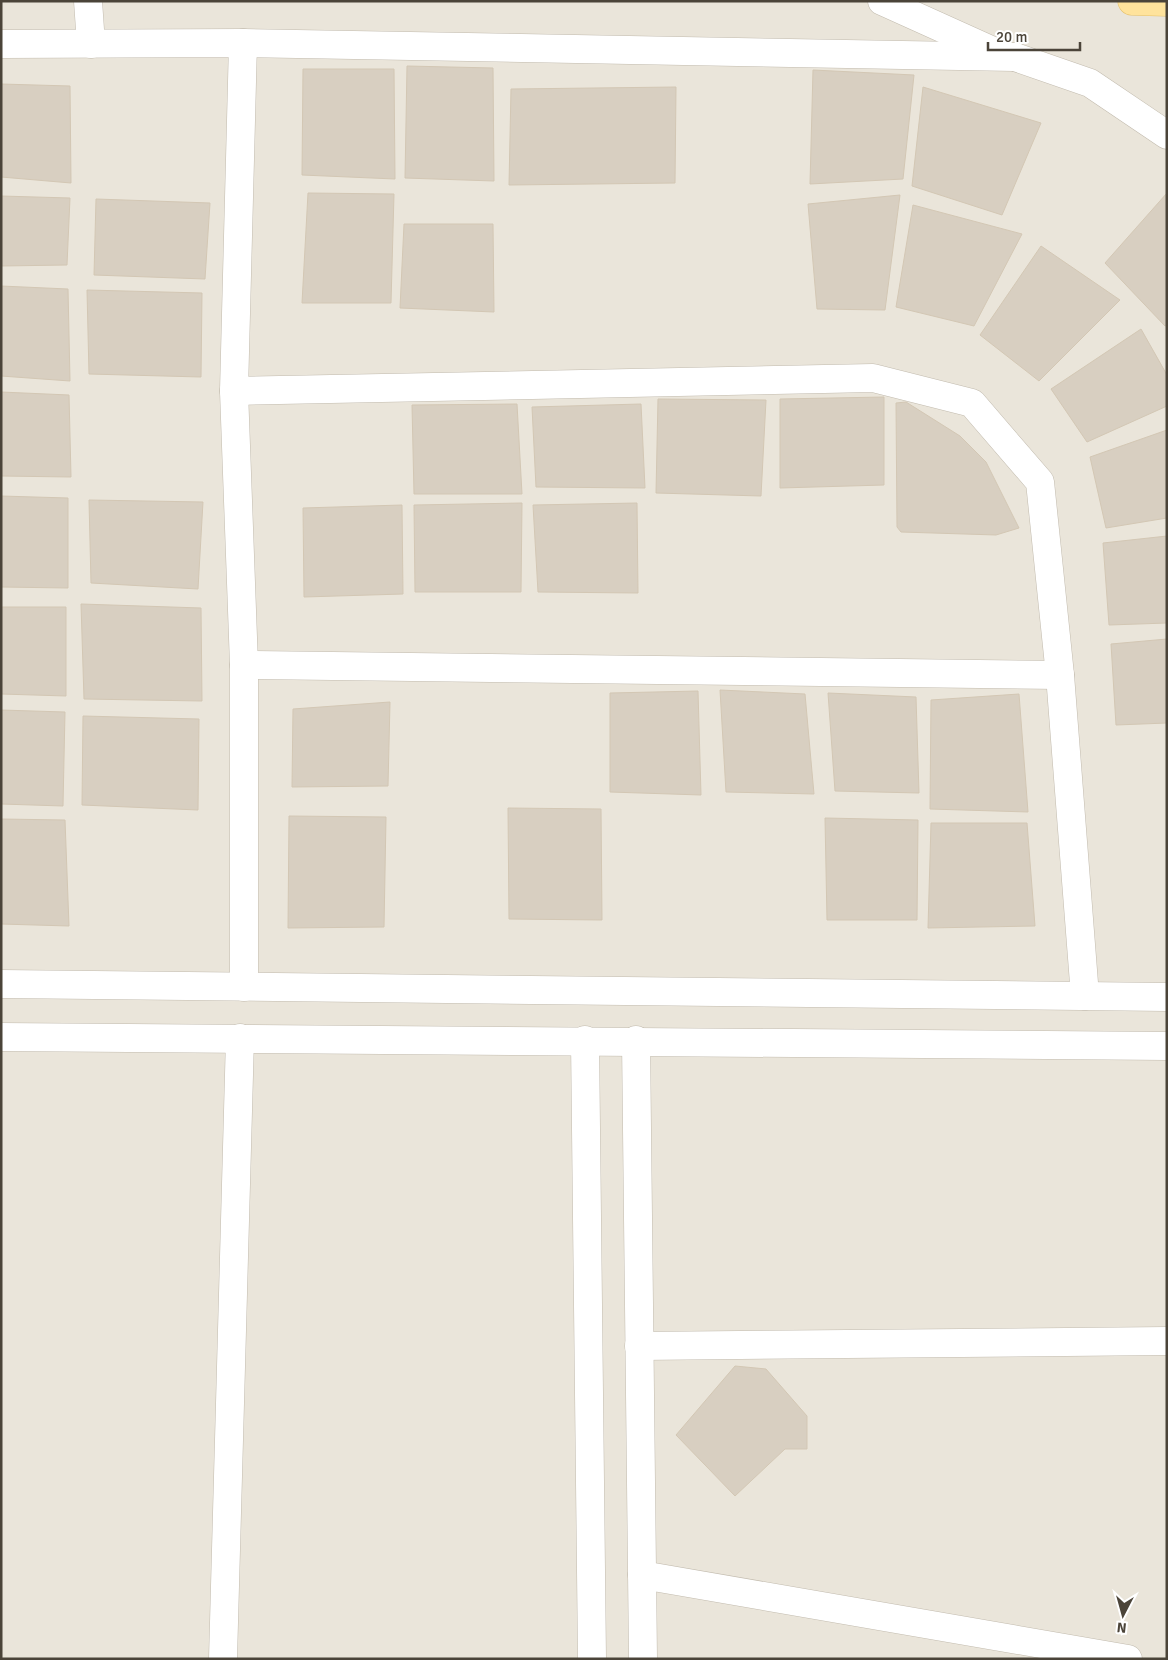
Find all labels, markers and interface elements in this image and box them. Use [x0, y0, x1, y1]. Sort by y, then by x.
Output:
scale bar [988, 20, 1080, 52]
text: 20 m [996, 28, 1027, 46]
north arrow [1098, 1590, 1148, 1640]
text: N [1116, 1618, 1127, 1636]

